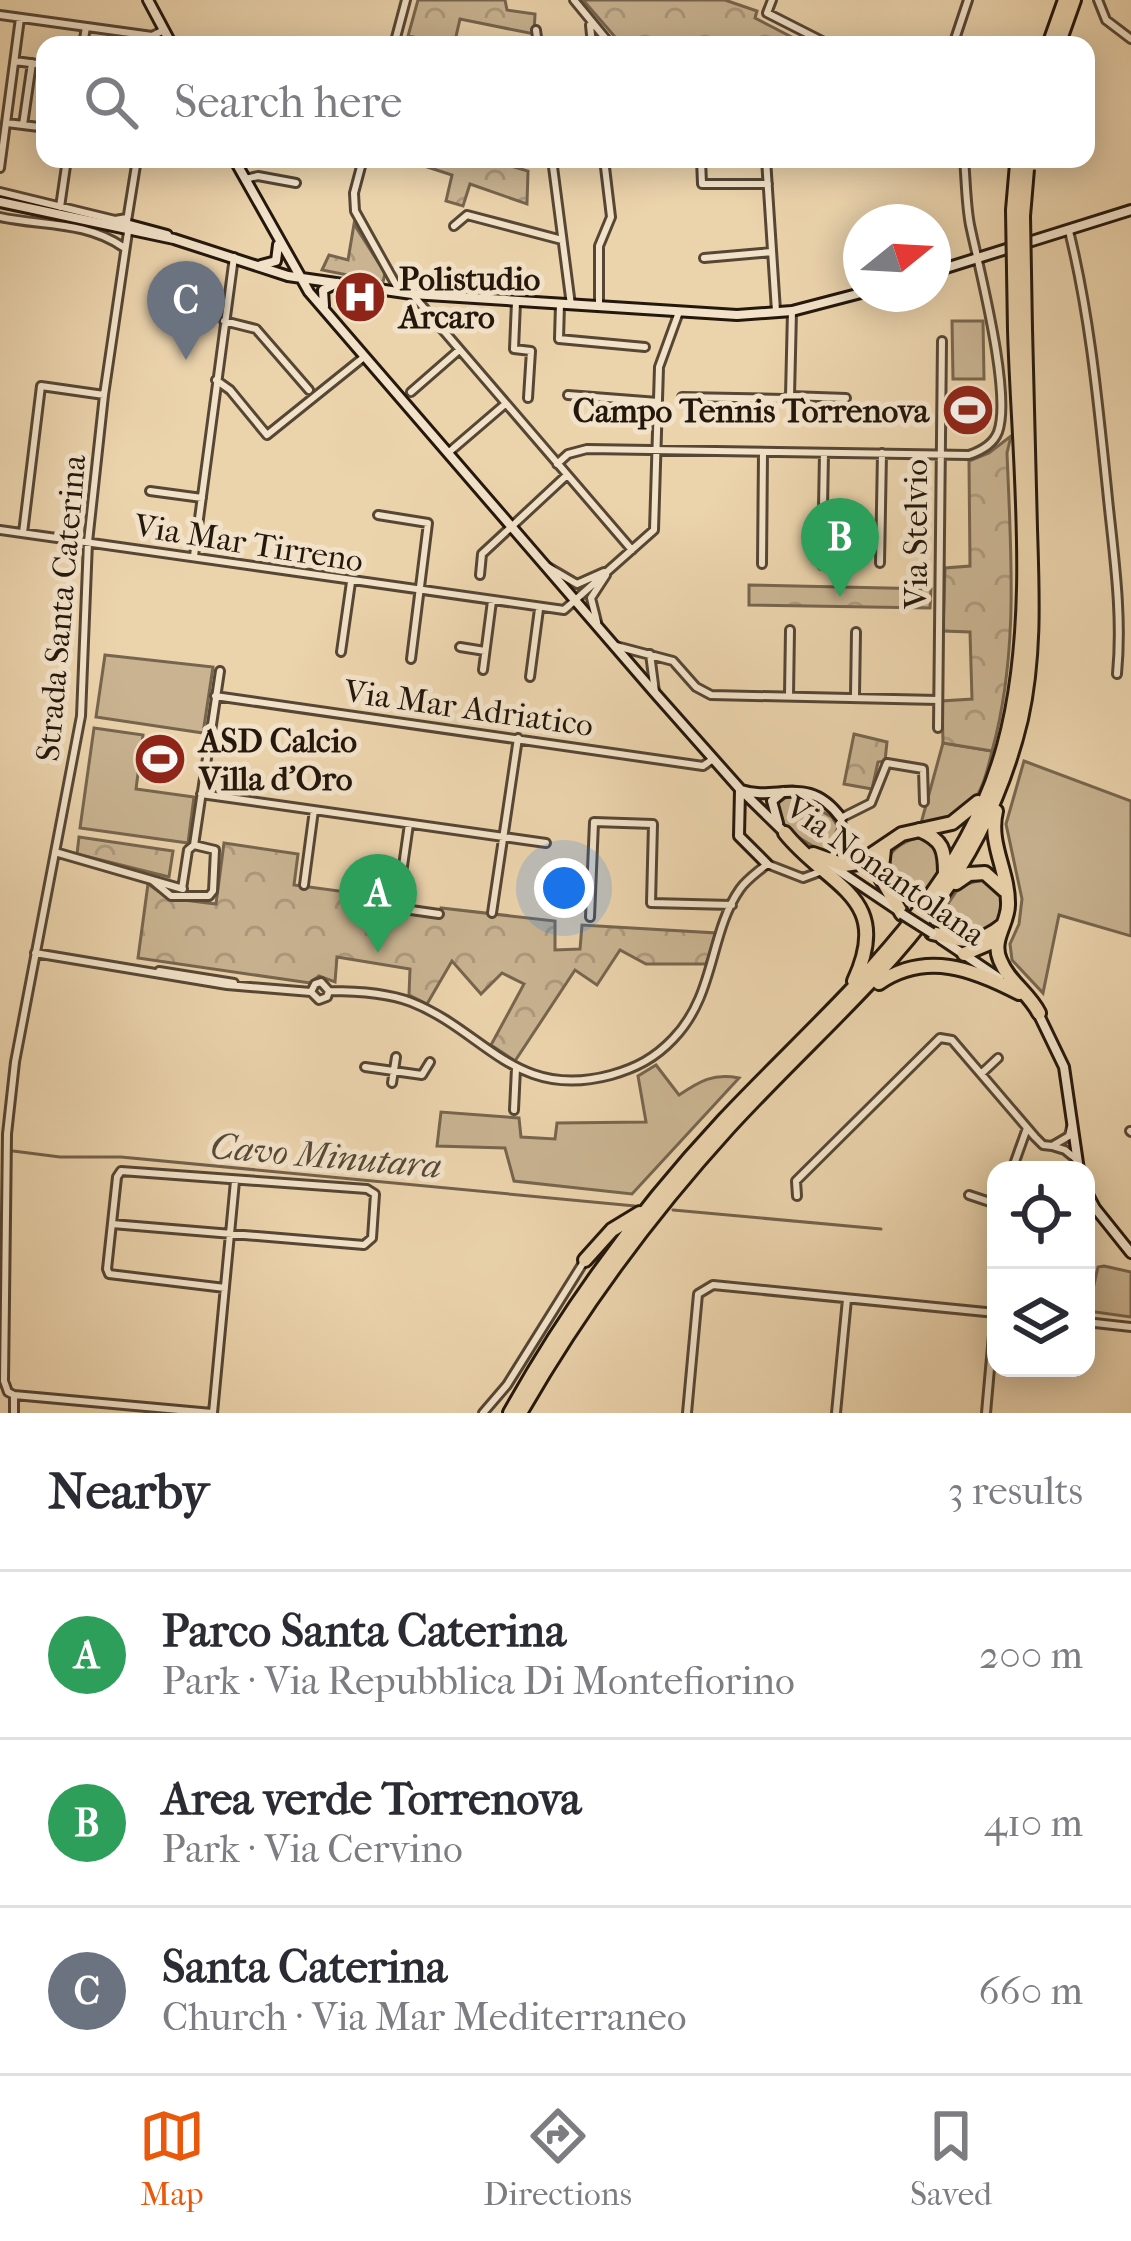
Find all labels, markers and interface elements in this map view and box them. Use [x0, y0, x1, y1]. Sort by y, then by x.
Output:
search box [36, 36, 1095, 168]
icon: search [78, 69, 144, 135]
text: Search here [174, 76, 402, 129]
north arrow [843, 204, 951, 312]
place label: Polistudio Arcaro [397, 260, 540, 337]
pin: C [147, 261, 225, 360]
hospital icon: Polistudio Arcaro [332, 269, 388, 325]
sports icon: Campo Tennis Torrenova [940, 382, 996, 438]
place label: Campo Tennis Torrenova [573, 392, 931, 431]
street label: Strada Santa Caterina [29, 453, 94, 763]
street label: Via Stelvio [897, 459, 936, 610]
pin: B [801, 498, 879, 597]
street label: Via Mar Tirreno [130, 506, 366, 581]
street label: Via Mar Adriatico [341, 672, 596, 745]
place label: ASD Calcio Villa d'Oro [197, 722, 357, 799]
sports icon: ASD Calcio Villa d'Oro [132, 731, 188, 787]
street label: Via Nonantolana [777, 787, 993, 955]
pin: A [339, 854, 417, 953]
your location [534, 858, 594, 918]
water label: Cavo Minutara [209, 1125, 443, 1187]
map controls [987, 1161, 1095, 1377]
button: locate [987, 1161, 1095, 1269]
button: layers [987, 1269, 1095, 1377]
text: Nearby [48, 1461, 209, 1521]
text: 3 results [948, 1468, 1083, 1514]
text: Parco Santa Caterina [162, 1605, 566, 1658]
text: A [74, 1632, 100, 1678]
text: 200 m [979, 1632, 1083, 1678]
text: Park · Via Repubblica Di Montefiorino [162, 1658, 795, 1704]
text: Area verde Torrenova [162, 1773, 581, 1826]
text: B [74, 1800, 100, 1846]
text: 410 m [984, 1800, 1083, 1846]
text: Park · Via Cervino [162, 1826, 463, 1872]
text: Santa Caterina [162, 1941, 447, 1994]
text: C [74, 1968, 100, 2014]
text: 660 m [978, 1968, 1083, 2014]
text: Church · Via Mar Mediterraneo [162, 1994, 687, 2040]
tab: Map [139, 2103, 205, 2214]
tab: Directions [483, 2103, 632, 2214]
tab: Saved [910, 2103, 992, 2214]

